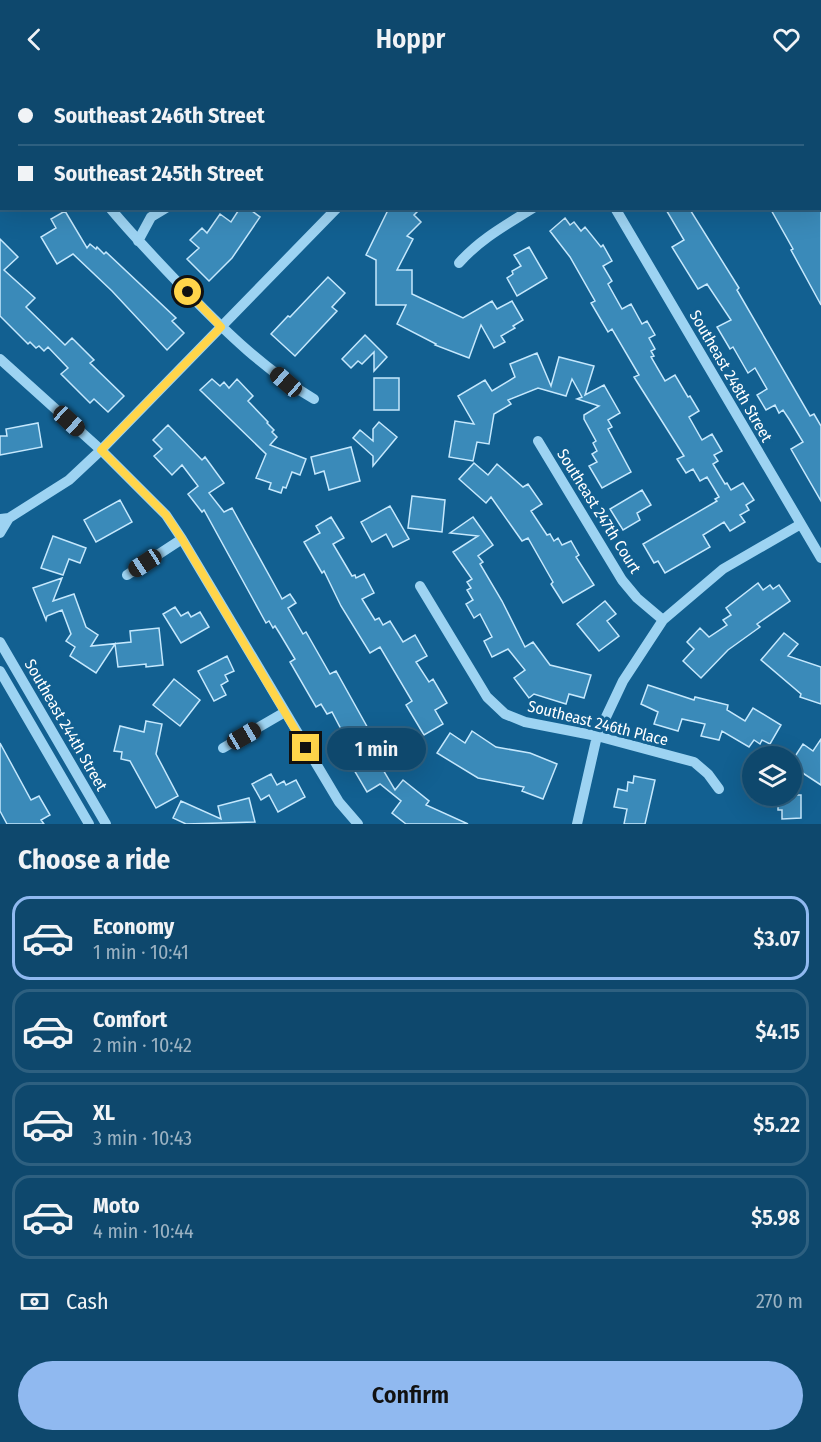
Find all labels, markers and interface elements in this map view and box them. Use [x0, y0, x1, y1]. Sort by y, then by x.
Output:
icon: back [18, 23, 51, 56]
text: Hoppr [376, 23, 445, 55]
icon: heart [770, 23, 803, 56]
text: Southeast 246th Street [54, 102, 265, 129]
text: Southeast 245th Street [54, 160, 264, 187]
route start [174, 278, 201, 305]
street label: Southeast 248th Street [686, 307, 777, 446]
car [267, 363, 305, 401]
car [50, 402, 88, 440]
street label: Southeast 247th Court [553, 445, 645, 577]
car [125, 546, 165, 580]
street label: Southeast 244th Street [21, 656, 112, 795]
street label: Southeast 246th Place [526, 696, 670, 750]
car [224, 719, 264, 753]
callout: 1 min [327, 727, 426, 769]
route end [292, 734, 319, 761]
text: 1 min [355, 737, 398, 761]
map controls [742, 746, 802, 806]
button: layers [742, 746, 802, 806]
text: Choose a ride [18, 844, 170, 876]
icon: car [21, 911, 75, 965]
text: Economy [93, 913, 174, 940]
text: $3.07 [753, 925, 800, 952]
text: 1 min · 10:41 [93, 940, 189, 964]
icon: car [21, 1004, 75, 1058]
text: Comfort [93, 1006, 167, 1033]
text: $4.15 [755, 1018, 800, 1045]
text: 2 min · 10:42 [93, 1033, 192, 1057]
icon: car [21, 1097, 75, 1151]
text: XL [93, 1099, 115, 1126]
text: $5.22 [753, 1111, 800, 1138]
text: 3 min · 10:43 [93, 1126, 192, 1150]
icon: car [21, 1190, 75, 1244]
text: Moto [93, 1192, 140, 1219]
text: $5.98 [751, 1204, 800, 1231]
text: 4 min · 10:44 [93, 1219, 194, 1243]
icon: cash [18, 1285, 51, 1318]
text: Cash [66, 1288, 109, 1315]
text: 270 m [756, 1289, 803, 1313]
button: Confirm [18, 1361, 803, 1430]

